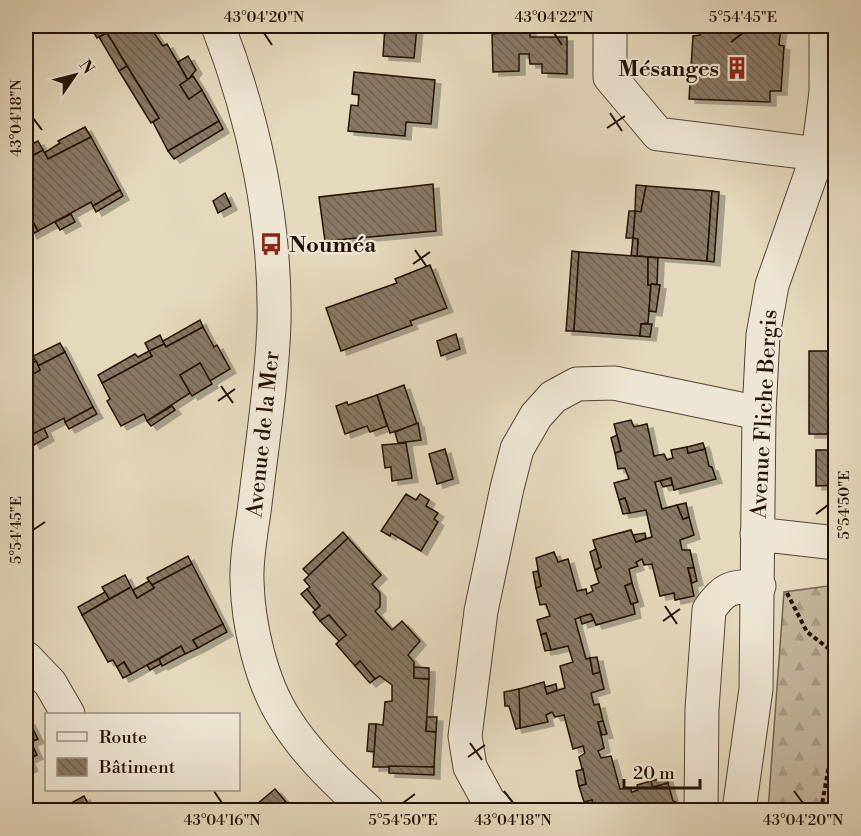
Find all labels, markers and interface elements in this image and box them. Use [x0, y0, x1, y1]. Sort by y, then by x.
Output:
text: 43°04'20"N [224, 8, 304, 27]
text: 43°04'22"N [514, 8, 594, 27]
text: 5°54'45"E [709, 8, 777, 27]
north arrow [45, 45, 105, 105]
building icon: Mésanges [724, 55, 750, 81]
text: N [75, 56, 98, 78]
place label: Mésanges [618, 56, 719, 83]
text: 43°04'18"N [7, 79, 26, 157]
bus stop icon: Nouméa [258, 231, 284, 257]
place label: Nouméa [289, 232, 377, 259]
street label: Avenue Fliche Bergis [745, 309, 783, 520]
street label: Avenue de la Mer [241, 349, 286, 520]
text: 5°54'50"E [835, 470, 854, 540]
text: 5°54'45"E [7, 496, 26, 564]
legend [45, 713, 240, 791]
text: Route [99, 726, 147, 749]
scale bar [624, 752, 700, 790]
text: Bâtiment [98, 756, 176, 779]
text: 20 m [633, 762, 675, 785]
text: 43°04'16"N [184, 811, 260, 830]
text: 5°54'50"E [368, 811, 438, 830]
text: 43°04'18"N [474, 811, 552, 830]
text: 43°04'20"N [763, 811, 843, 830]

